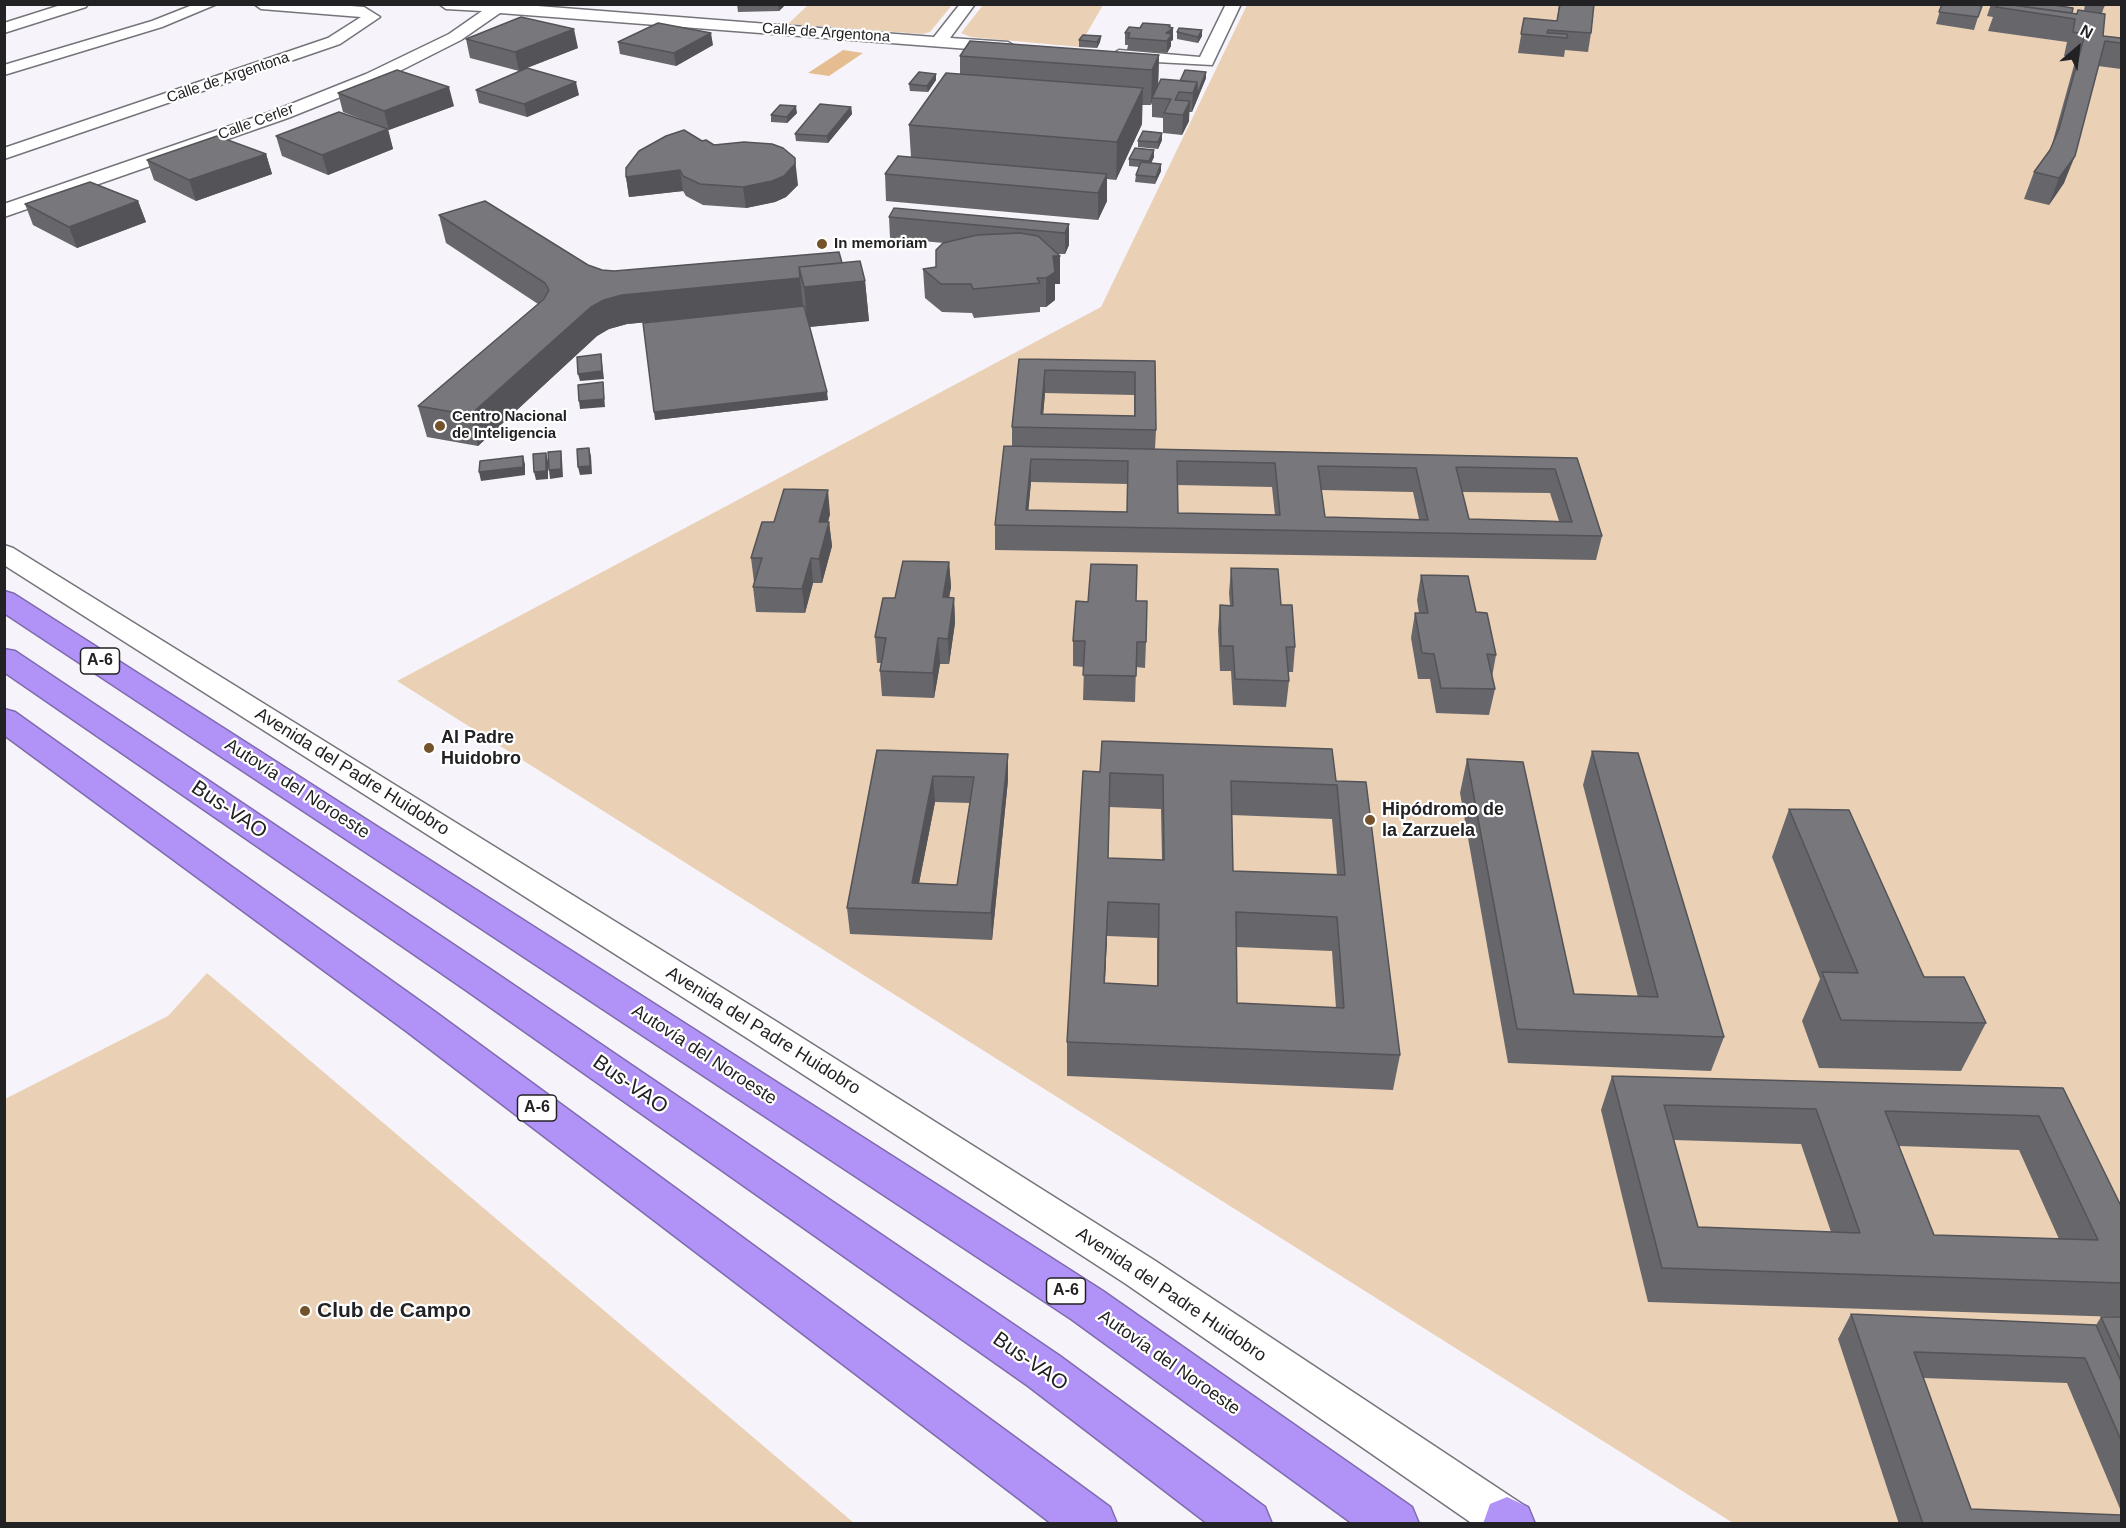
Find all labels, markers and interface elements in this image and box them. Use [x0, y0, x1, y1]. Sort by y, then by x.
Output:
north arrow [2048, 18, 2108, 78]
street label: Calle de Argentona [761, 20, 891, 46]
text: N [2078, 21, 2096, 42]
street label: Calle de Argentona [164, 49, 292, 107]
street label: Calle Cerler [216, 100, 296, 144]
place label: In memoriam [834, 235, 927, 253]
marker: In memoriam [815, 237, 829, 251]
place label: Centro Nacional de Inteligencia [452, 408, 567, 443]
marker: Centro Nacional de Inteligencia [433, 419, 447, 433]
road number: A-6 [80, 648, 120, 674]
street label: Avenida del Padre Huidobro [251, 703, 453, 841]
place label: Al Padre Huidobro [441, 727, 521, 770]
street label: Autovía del Noroeste [221, 734, 373, 844]
marker: Al Padre Huidobro [422, 741, 436, 755]
street label: Bus-VAO [186, 776, 272, 844]
place label: Hipódromo de la Zarzuela [1382, 799, 1504, 842]
marker: Hipódromo de la Zarzuela [1363, 813, 1377, 827]
street label: Avenida del Padre Huidobro [662, 962, 864, 1100]
street label: Autovía del Noroeste [628, 1000, 780, 1110]
street label: Bus-VAO [588, 1050, 672, 1120]
road number: A-6 [518, 1095, 556, 1121]
street label: Avenida del Padre Huidobro [1072, 1223, 1270, 1367]
road number: A-6 [1046, 1278, 1086, 1304]
place label: Club de Campo [317, 1298, 471, 1324]
marker: Club de Campo [298, 1304, 312, 1318]
street label: Autovía del Noroeste [1094, 1306, 1244, 1420]
street label: Bus-VAO [988, 1327, 1072, 1397]

